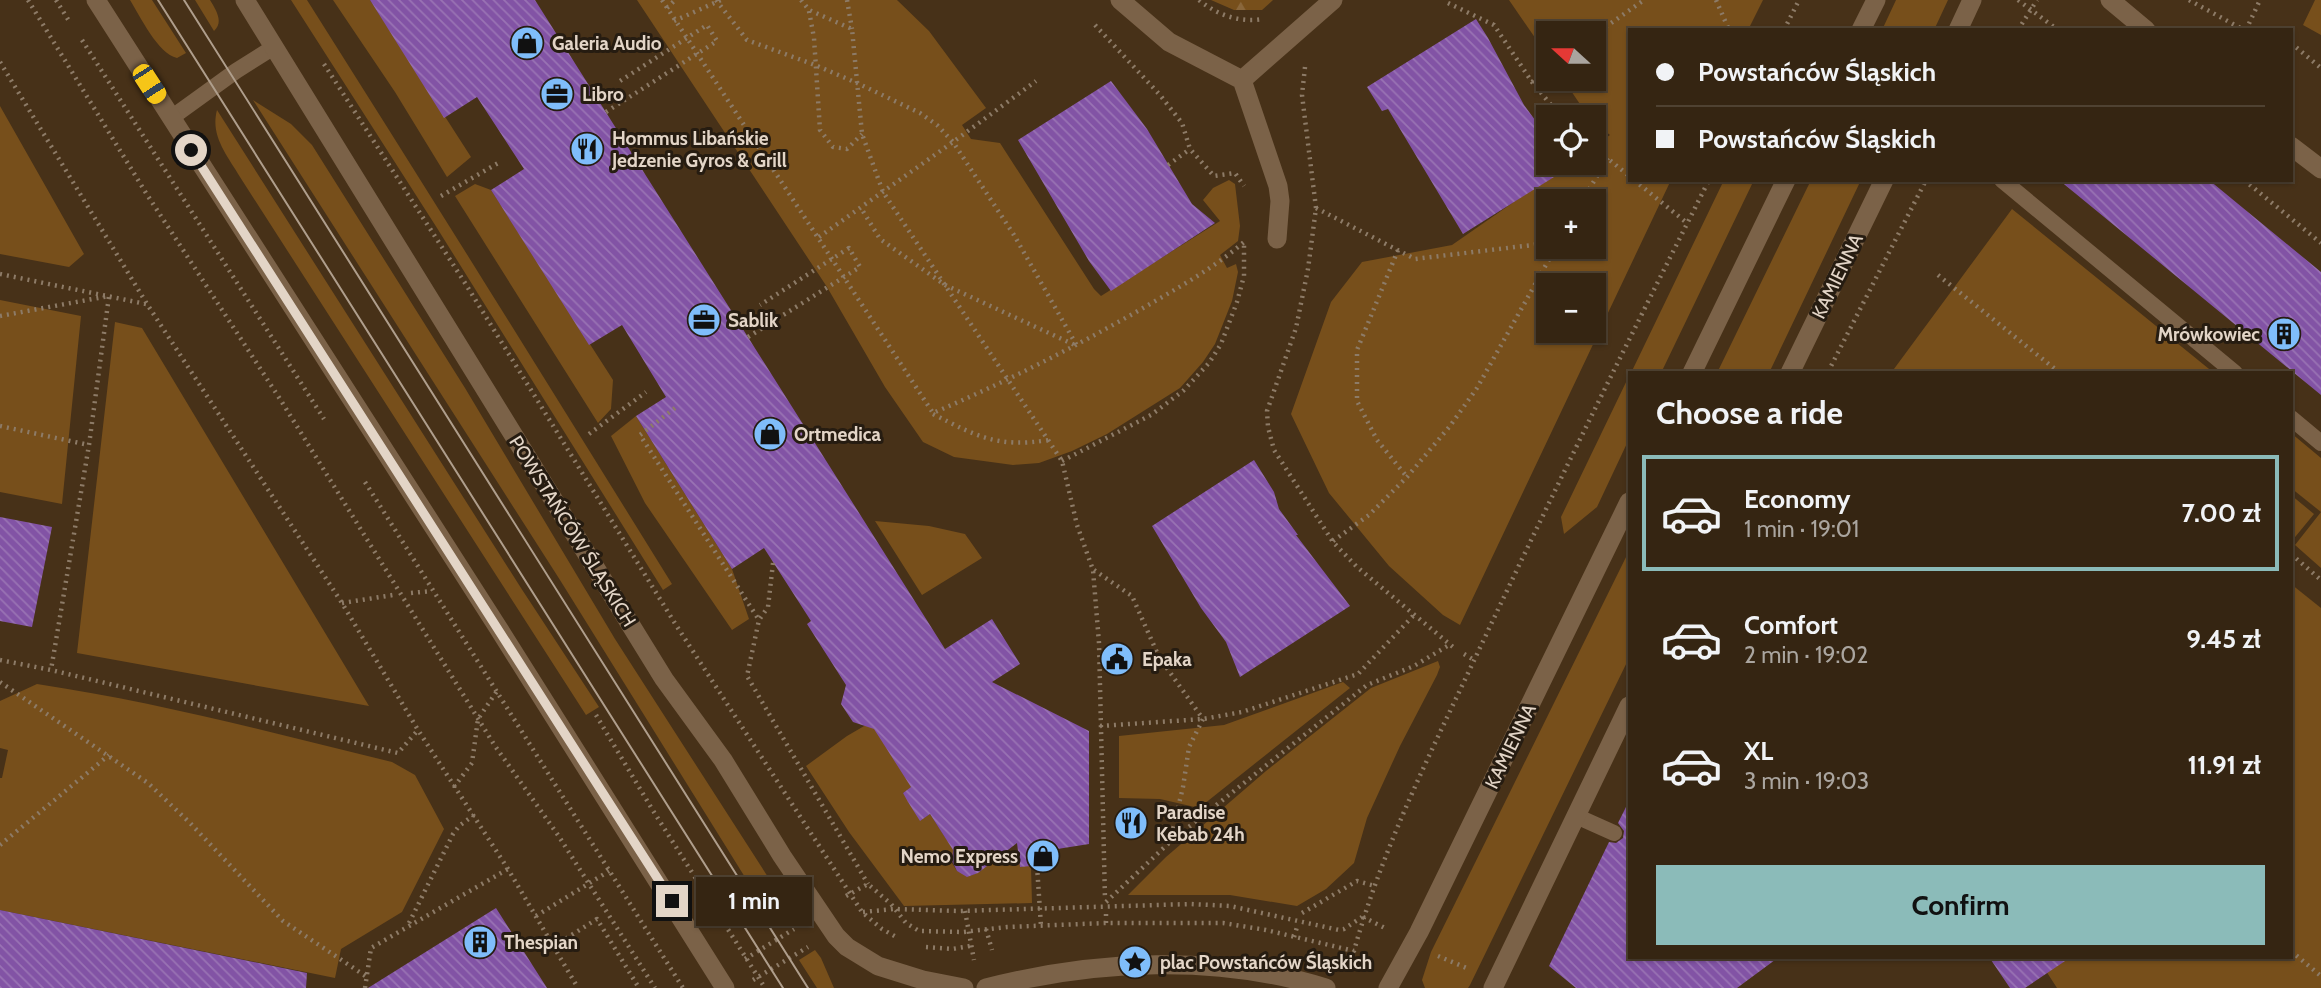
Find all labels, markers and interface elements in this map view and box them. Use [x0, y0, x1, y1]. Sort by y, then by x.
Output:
north arrow [1536, 21, 1606, 91]
map controls [1536, 21, 1606, 343]
shop icon: Galeria Audio [508, 24, 546, 62]
place label: Galeria Audio [552, 32, 662, 55]
text: Powstańców Śląskich [1698, 56, 1936, 88]
car [129, 61, 170, 107]
office icon: Libro [538, 75, 576, 113]
place label: Libro [582, 83, 624, 106]
button: locate [1536, 105, 1606, 175]
text: Powstańców Śląskich [1698, 123, 1936, 155]
place label: Hommus Libańskie Jedzenie Gyros & Grill [611, 127, 787, 172]
restaurant icon: Hommus Libańskie Jedzenie Gyros & Grill [568, 130, 606, 168]
route start [175, 134, 207, 166]
button: + [1536, 189, 1606, 259]
street label: KAMIENNA [1807, 230, 1868, 322]
button: − [1536, 273, 1606, 343]
office icon: Sablik [685, 301, 723, 339]
place label: Sablik [728, 309, 779, 332]
building icon: Mrówkowiec [2265, 315, 2303, 353]
place label: Mrówkowiec [2157, 323, 2260, 346]
text: Choose a ride [1656, 393, 1843, 432]
shop icon: Ortmedica [751, 415, 789, 453]
place label: Ortmedica [794, 423, 881, 446]
street label: POWSTAŃCÓW ŚLĄSKICH [504, 431, 642, 631]
icon: car [1660, 482, 1723, 545]
text: Economy [1744, 483, 1850, 515]
text: 7.00 zł [2182, 497, 2261, 529]
text: 1 min · 19:01 [1744, 515, 1859, 543]
icon: car [1660, 608, 1723, 671]
text: Comfort [1744, 609, 1838, 641]
text: 9.45 zł [2186, 623, 2261, 655]
public building icon: Epaka [1098, 640, 1136, 678]
text: 2 min · 19:02 [1744, 641, 1868, 669]
place label: Epaka [1142, 648, 1192, 671]
street label: KAMIENNA [1480, 700, 1541, 792]
icon: car [1660, 734, 1723, 797]
text: XL [1744, 735, 1773, 767]
text: 11.91 zł [2187, 749, 2261, 781]
text: 3 min · 19:03 [1744, 767, 1869, 795]
place label: Paradise Kebab 24h [1156, 801, 1245, 846]
restaurant icon: Paradise Kebab 24h [1112, 804, 1150, 842]
shop icon: Nemo Express [1024, 837, 1062, 875]
place label: Nemo Express [900, 845, 1018, 868]
button: Confirm [1656, 865, 2265, 945]
callout: 1 min [696, 876, 812, 926]
route end [656, 885, 688, 917]
text: 1 min [728, 887, 780, 915]
building icon: Thespian [461, 923, 499, 961]
place label: Thespian [504, 931, 578, 954]
place icon: plac Powstańców Śląskich [1116, 943, 1154, 981]
place label: plac Powstańców Śląskich [1160, 950, 1372, 974]

